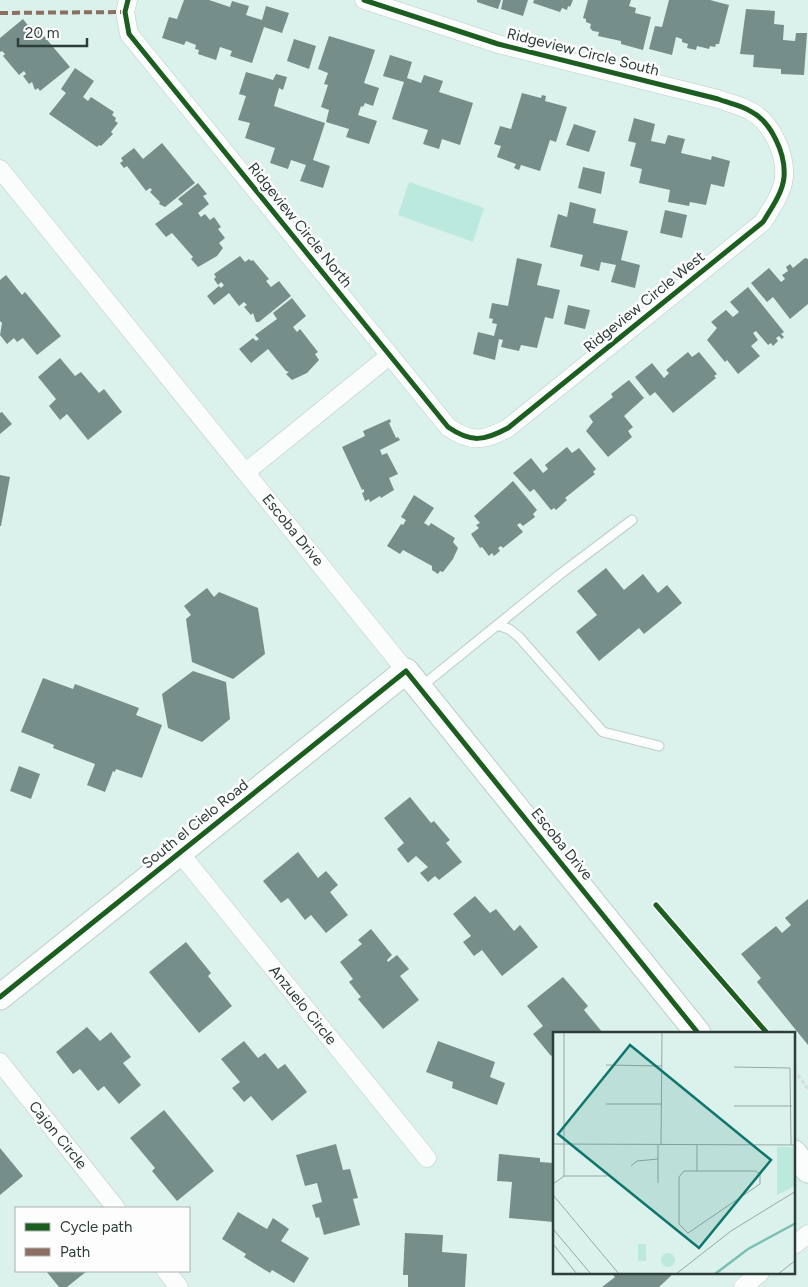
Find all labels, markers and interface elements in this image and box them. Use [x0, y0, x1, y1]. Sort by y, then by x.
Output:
scale bar [18, 15, 86, 47]
text: 20 m [25, 24, 59, 42]
street label: Ridgeview Circle South [505, 24, 661, 80]
street label: Ridgeview Circle North [244, 159, 356, 291]
street label: Ridgeview Circle West [580, 247, 708, 356]
street label: Escoba Drive [258, 490, 328, 570]
street label: South el Cielo Road [138, 775, 252, 873]
street label: Escoba Drive [527, 804, 597, 884]
street label: Anzuelo Circle [265, 962, 341, 1048]
inset map [553, 1032, 796, 1274]
street label: Cajon Circle [25, 1097, 91, 1173]
legend [15, 1207, 190, 1272]
text: Cycle path [60, 1218, 132, 1236]
text: Path [60, 1243, 90, 1261]

